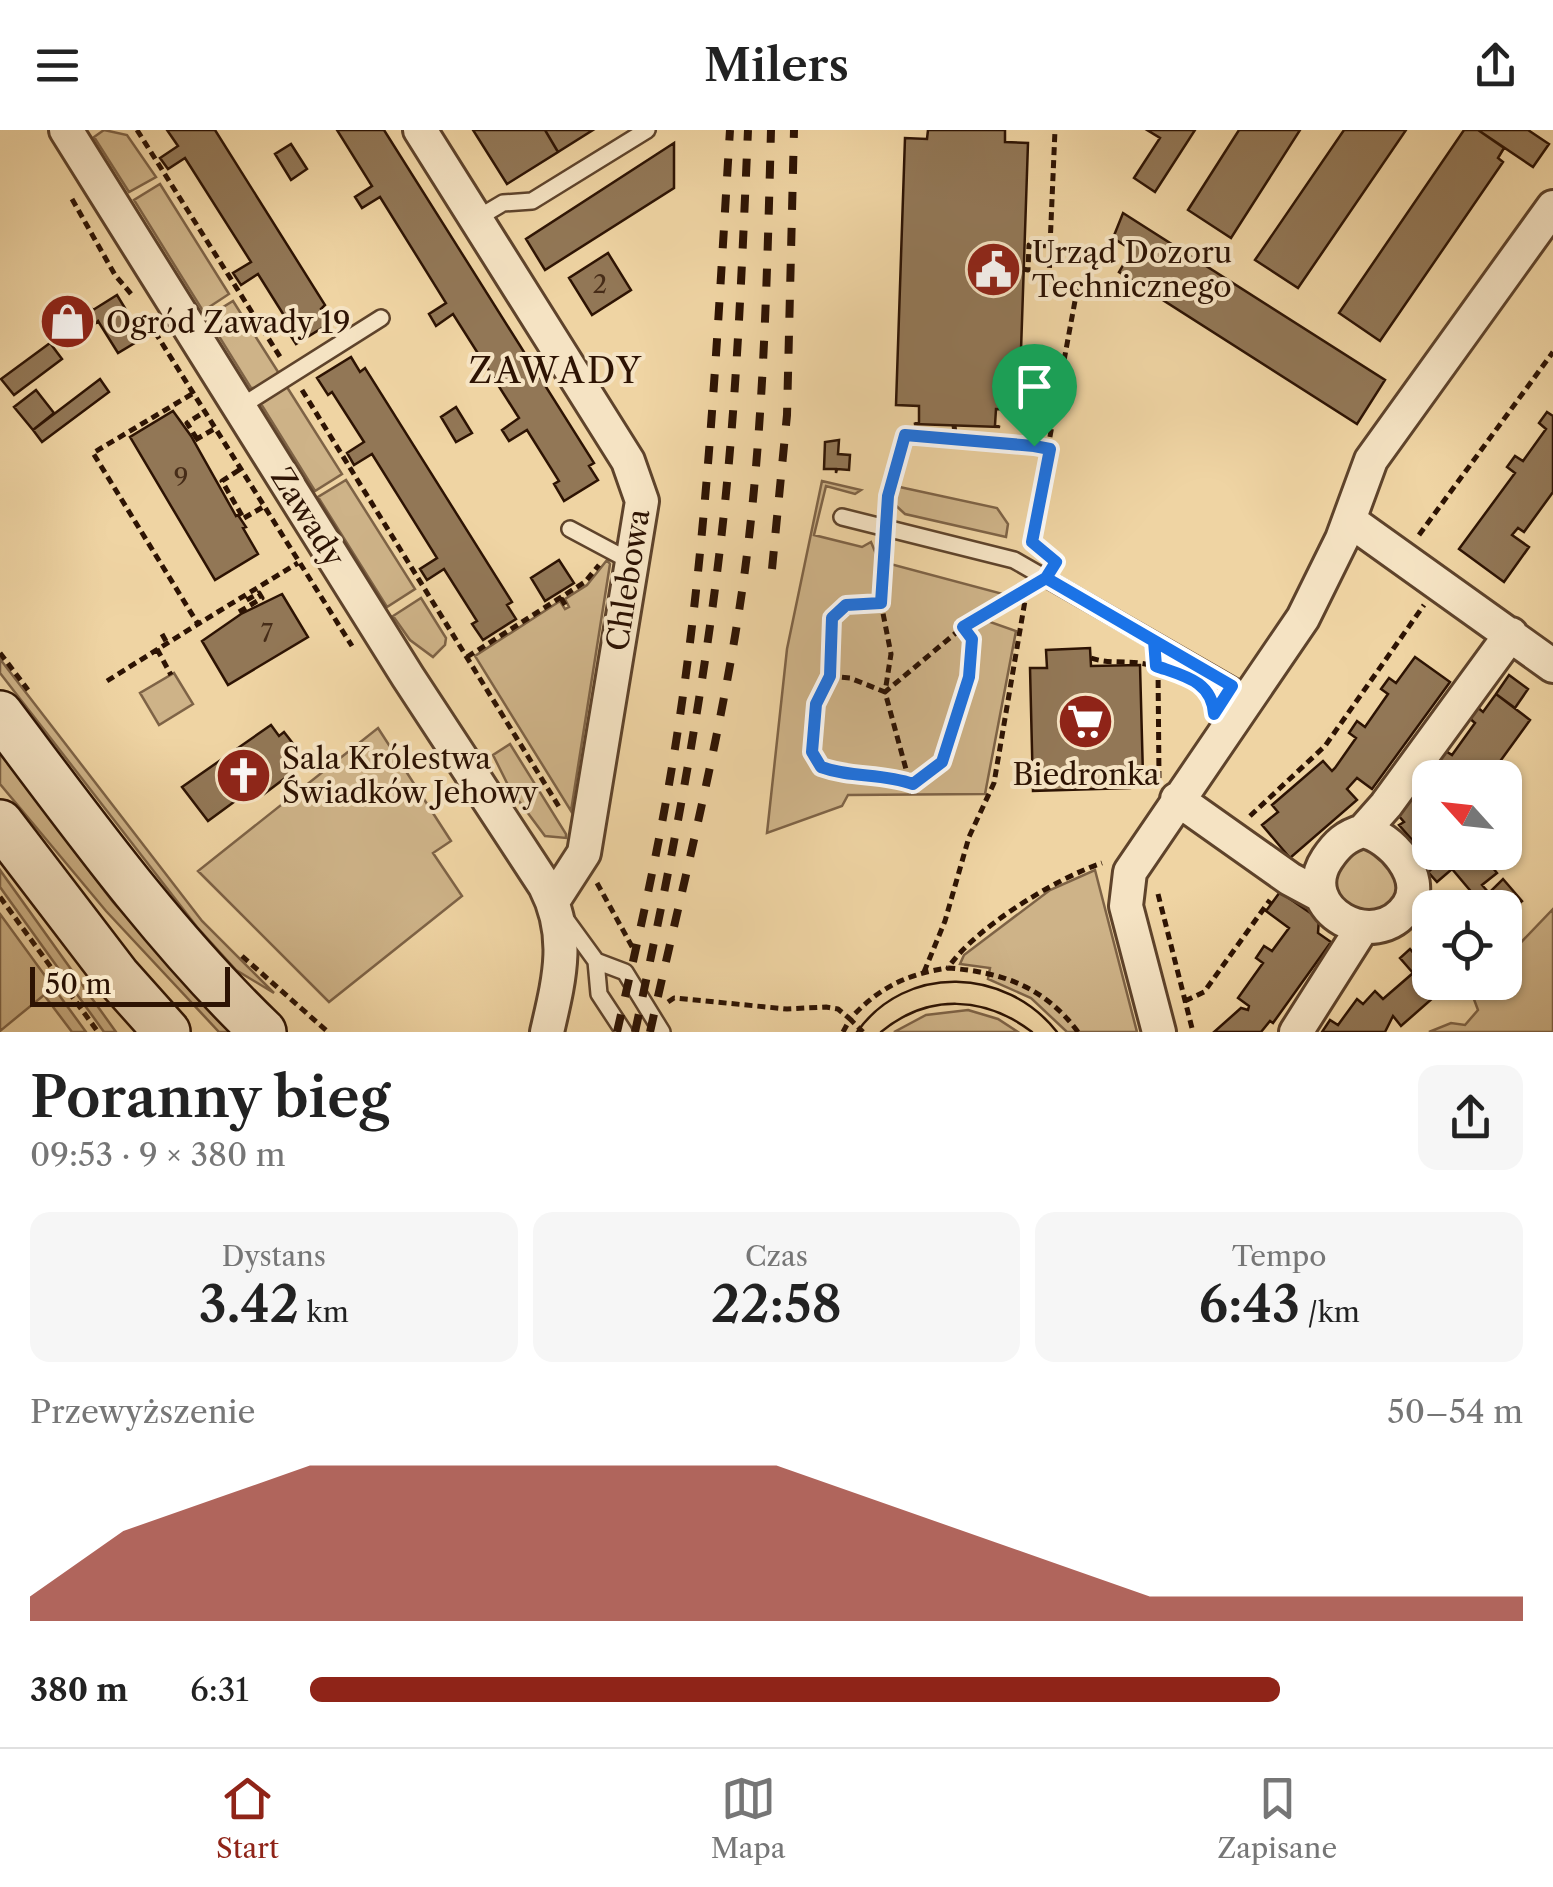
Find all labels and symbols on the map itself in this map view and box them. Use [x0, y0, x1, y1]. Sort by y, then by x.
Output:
place label: Urząd Dozoru Technicznego [1032, 234, 1232, 305]
public building icon: Urząd Dozoru Technicznego [963, 239, 1023, 299]
house number: 2 [593, 269, 607, 300]
shop icon: Ogród Zawady 19 [37, 292, 97, 352]
place label: Ogród Zawady 19 [106, 304, 351, 341]
pin [992, 344, 1077, 447]
district label: ZAWADY [468, 349, 644, 392]
street label: Zawady [263, 461, 353, 574]
house number: 9 [174, 462, 188, 493]
street label: Chlebowa [599, 506, 657, 654]
house number: 7 [261, 618, 274, 649]
supermarket icon: Biedronka [1056, 692, 1116, 752]
place label: Sala Królestwa Świadków Jehowy [282, 740, 539, 811]
church icon: Sala Królestwa Świadków Jehowy [213, 745, 273, 805]
place label: Biedronka [1012, 756, 1160, 793]
north arrow [1412, 760, 1522, 870]
scale bar [30, 962, 230, 1006]

